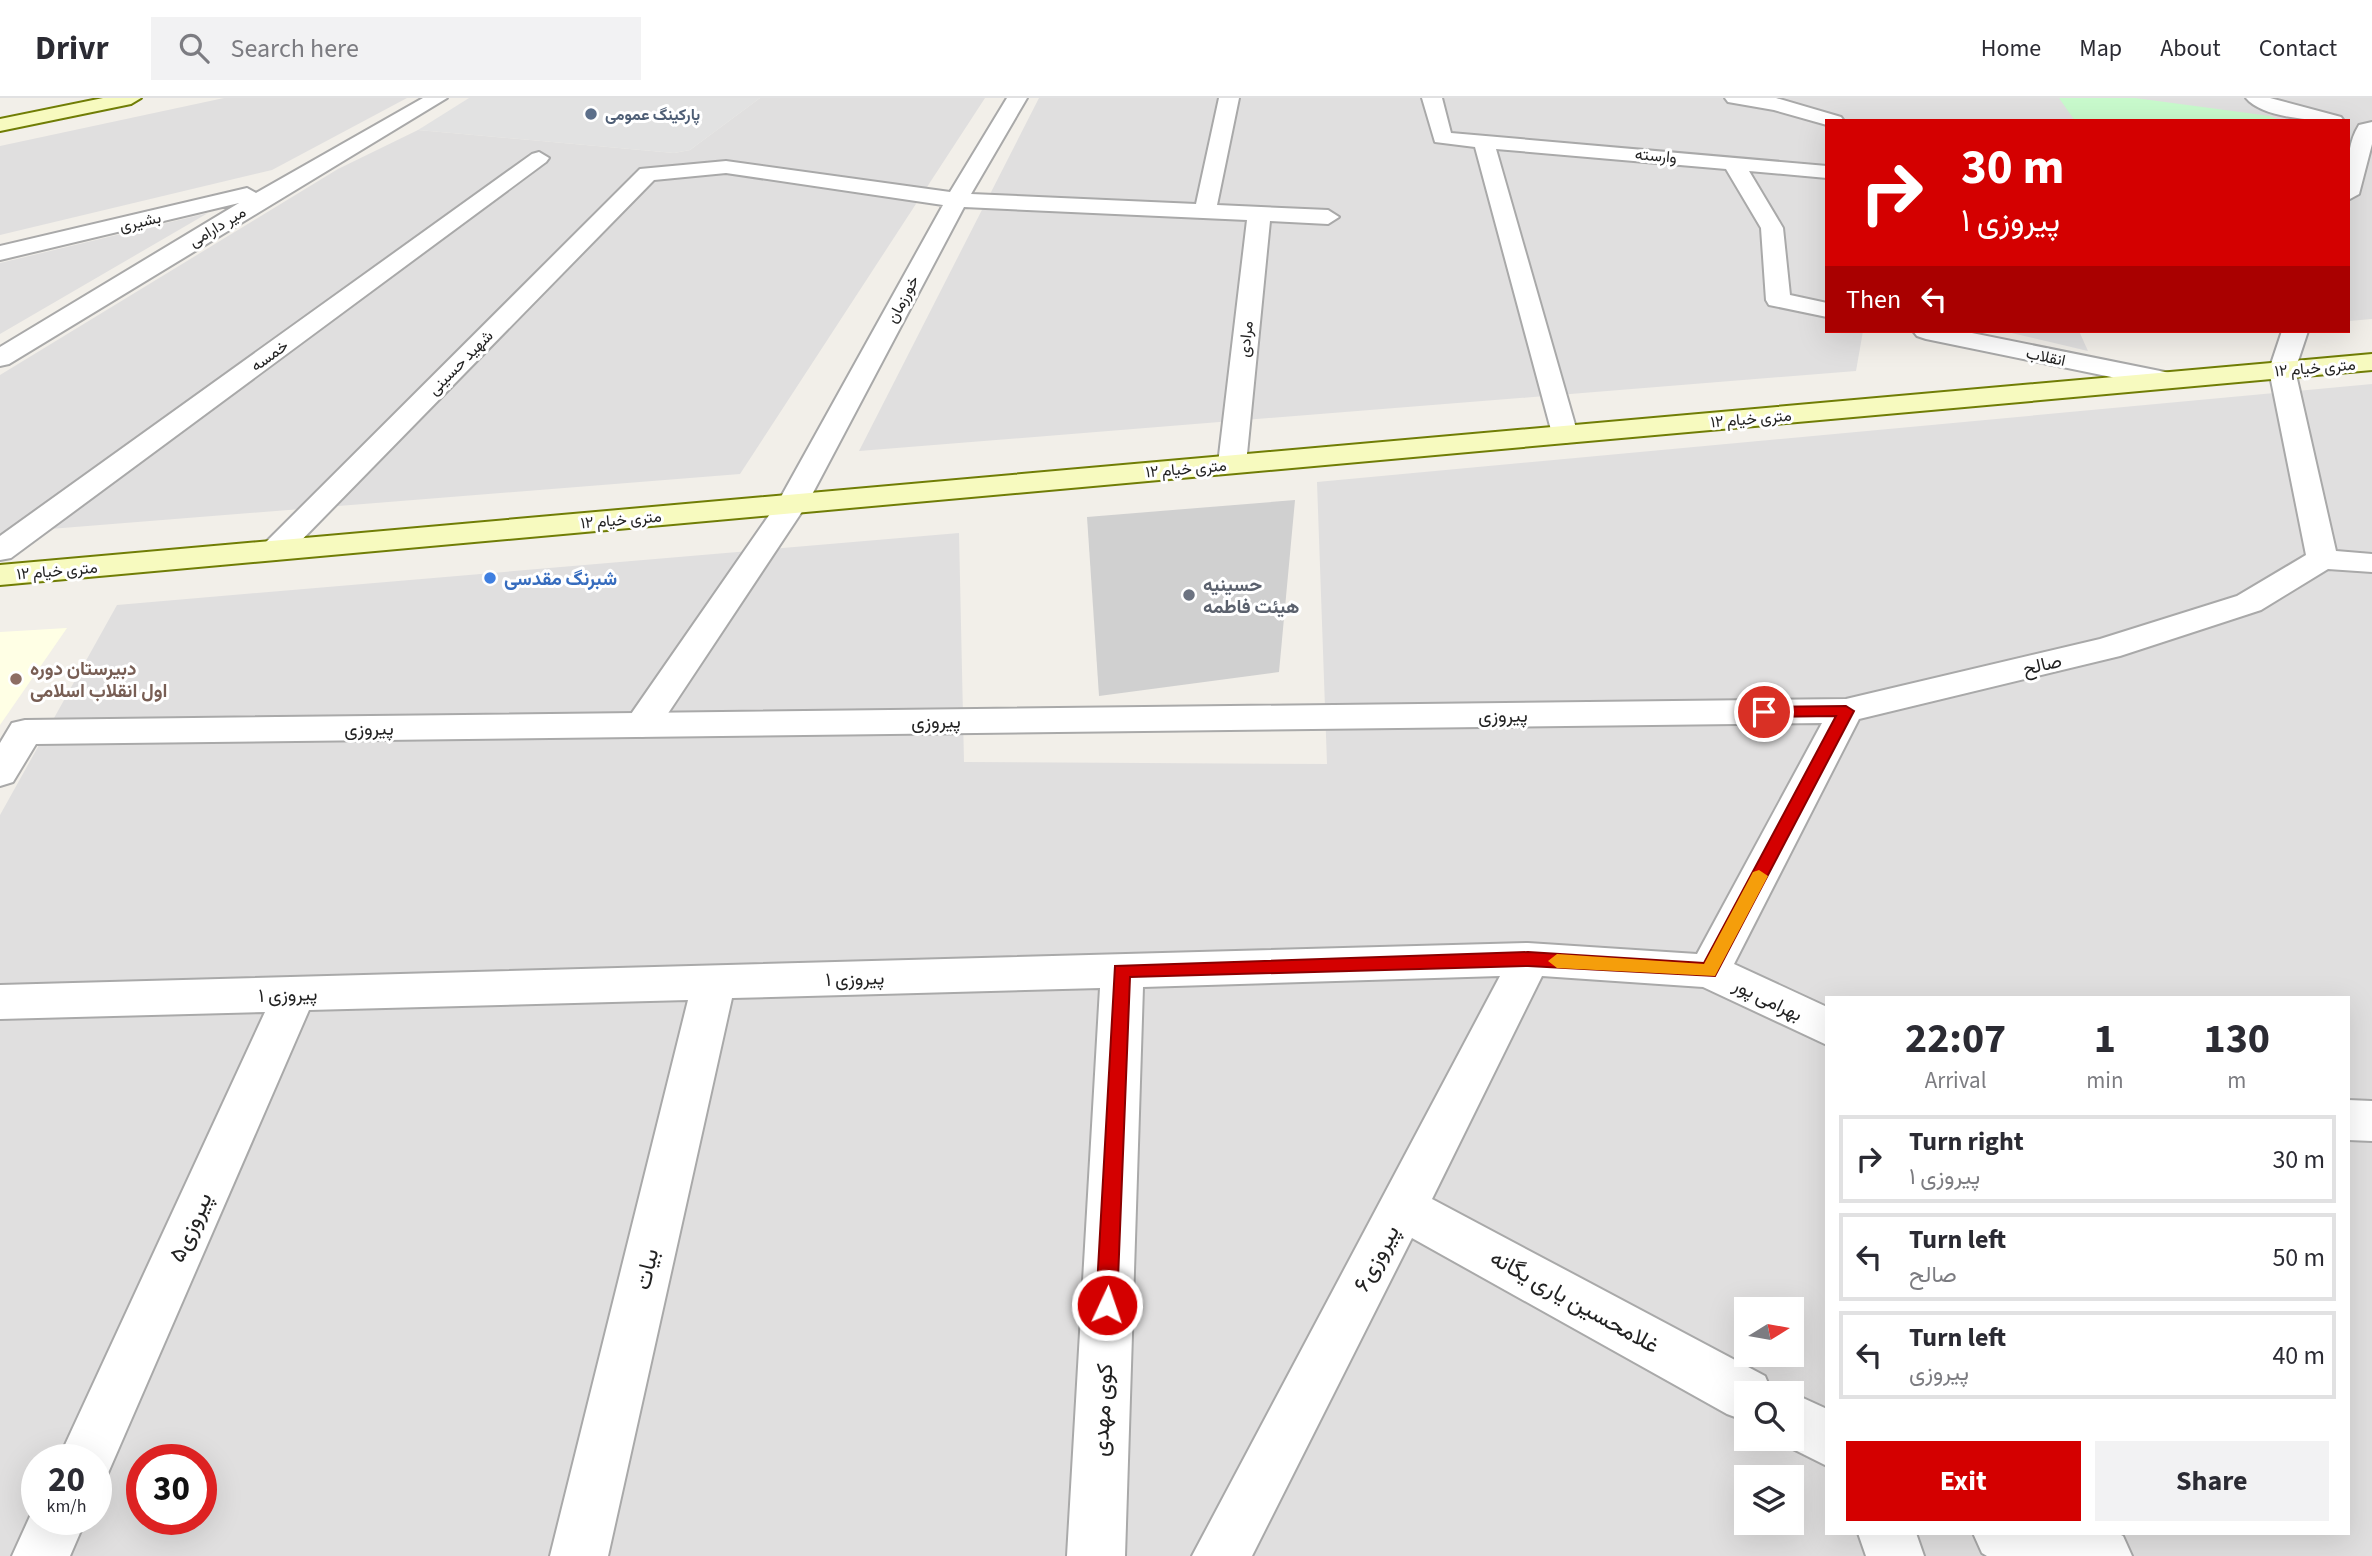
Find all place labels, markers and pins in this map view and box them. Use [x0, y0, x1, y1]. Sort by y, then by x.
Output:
place label: پارکینگ عمومی [605, 104, 700, 126]
marker: پارکینگ عمومی [583, 106, 599, 122]
place label: شبرنگ مقدسی [504, 566, 617, 593]
marker: شبرنگ مقدسی [482, 570, 498, 586]
place label: حسینیه هیئت فاطمه [1203, 572, 1299, 621]
marker: حسینیه هیئت فاطمه [1181, 587, 1197, 603]
place label: دبیرستان دوره اول انقلاب اسلامی [30, 656, 167, 705]
marker: دبیرستان دوره اول انقلاب اسلامی [8, 671, 24, 687]
pin [1734, 682, 1794, 742]

